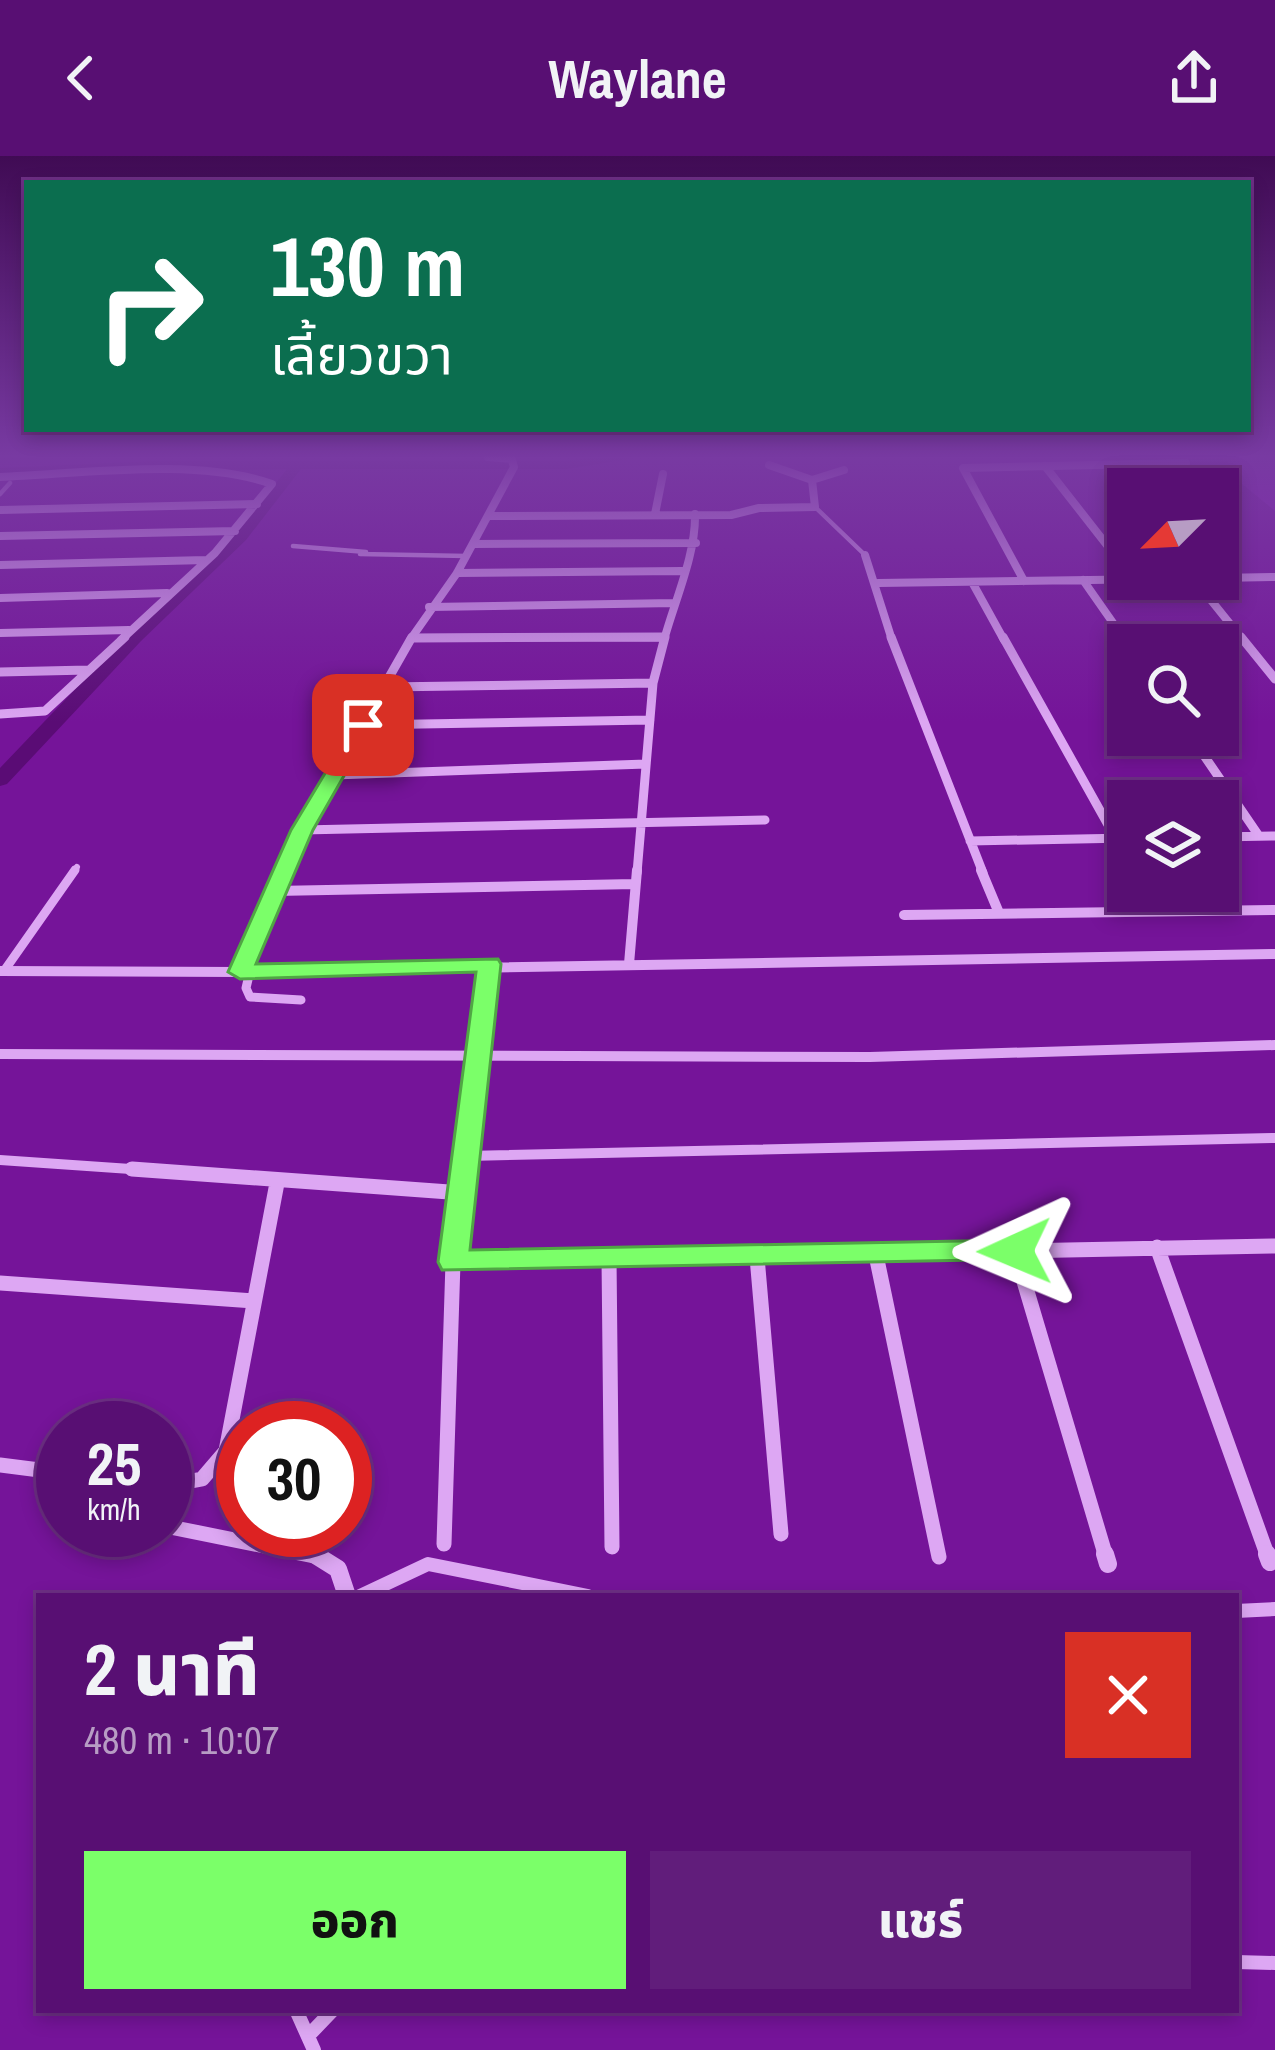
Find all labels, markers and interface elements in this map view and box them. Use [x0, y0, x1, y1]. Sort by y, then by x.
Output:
text: Waylane [548, 42, 727, 115]
icon: back [48, 45, 114, 111]
icon: share [1161, 45, 1227, 111]
text: 130 m [270, 209, 465, 322]
icon: right [72, 228, 228, 384]
text: เลี้ยวขวา [270, 318, 453, 391]
north arrow [1107, 468, 1239, 600]
map controls [1107, 468, 1239, 912]
button: search [1107, 624, 1239, 756]
pin [312, 674, 414, 776]
icon: arrive [330, 692, 396, 758]
button: layers [1107, 780, 1239, 912]
position arrow [952, 1188, 1078, 1314]
speed limit sign: 30 [216, 1401, 372, 1557]
text: 25 [87, 1423, 141, 1504]
text: km/h [87, 1489, 141, 1529]
text: 2 นาที [84, 1620, 260, 1717]
button: close [1065, 1632, 1191, 1758]
text: 480 m · 10:07 [84, 1714, 280, 1766]
button: ออก [84, 1851, 626, 1989]
button: แชร์ [650, 1851, 1191, 1989]

